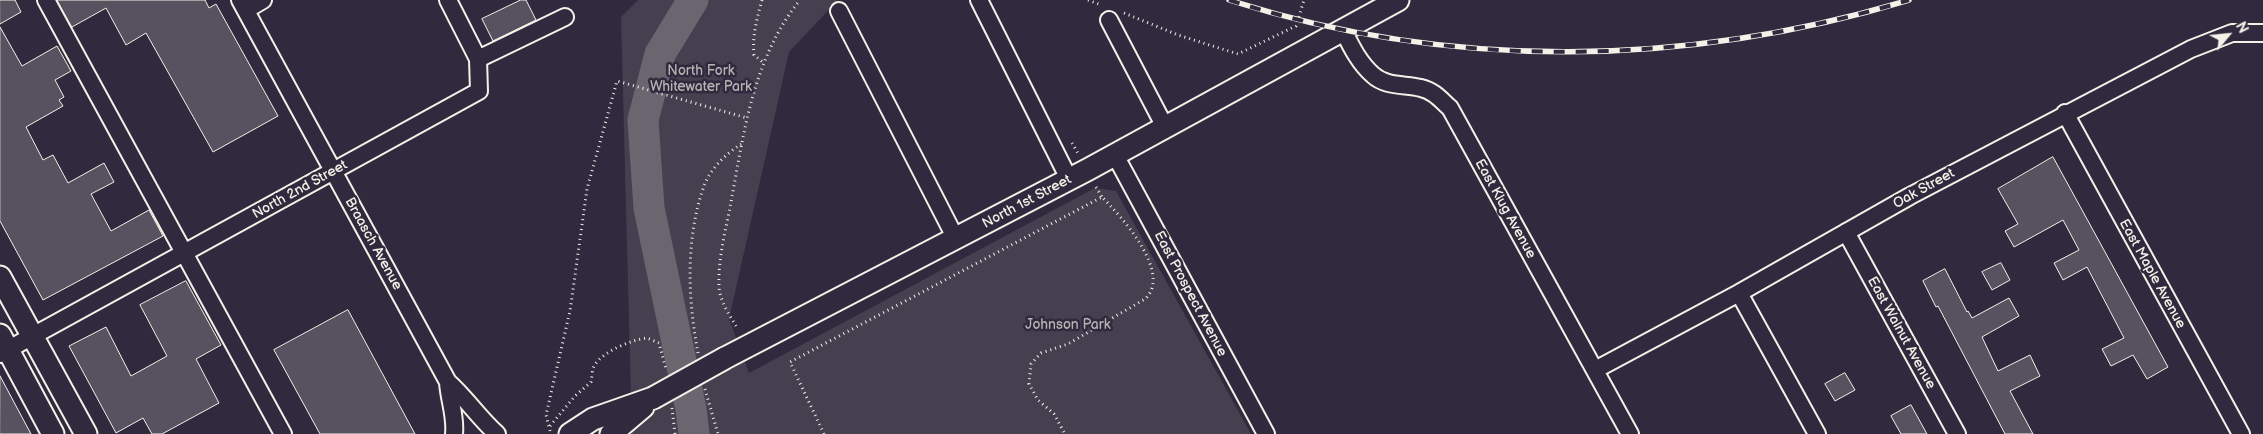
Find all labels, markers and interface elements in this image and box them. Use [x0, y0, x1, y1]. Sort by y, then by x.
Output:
north arrow [2203, 10, 2253, 60]
text: N [2232, 19, 2252, 36]
park label: North Fork Whitewater Park [650, 63, 752, 95]
street label: East Klug Avenue [1471, 156, 1539, 262]
street label: North 2nd Street [250, 157, 350, 223]
street label: Oak Street [1890, 165, 1958, 213]
street label: North 1st Street [980, 171, 1074, 233]
street label: Braasch Avenue [341, 195, 405, 293]
street label: East Maple Avenue [2115, 216, 2189, 332]
street label: East Prospect Avenue [1150, 228, 1230, 360]
street label: East Walnut Avenue [1863, 274, 1939, 392]
park label: Johnson Park [1025, 317, 1111, 333]

